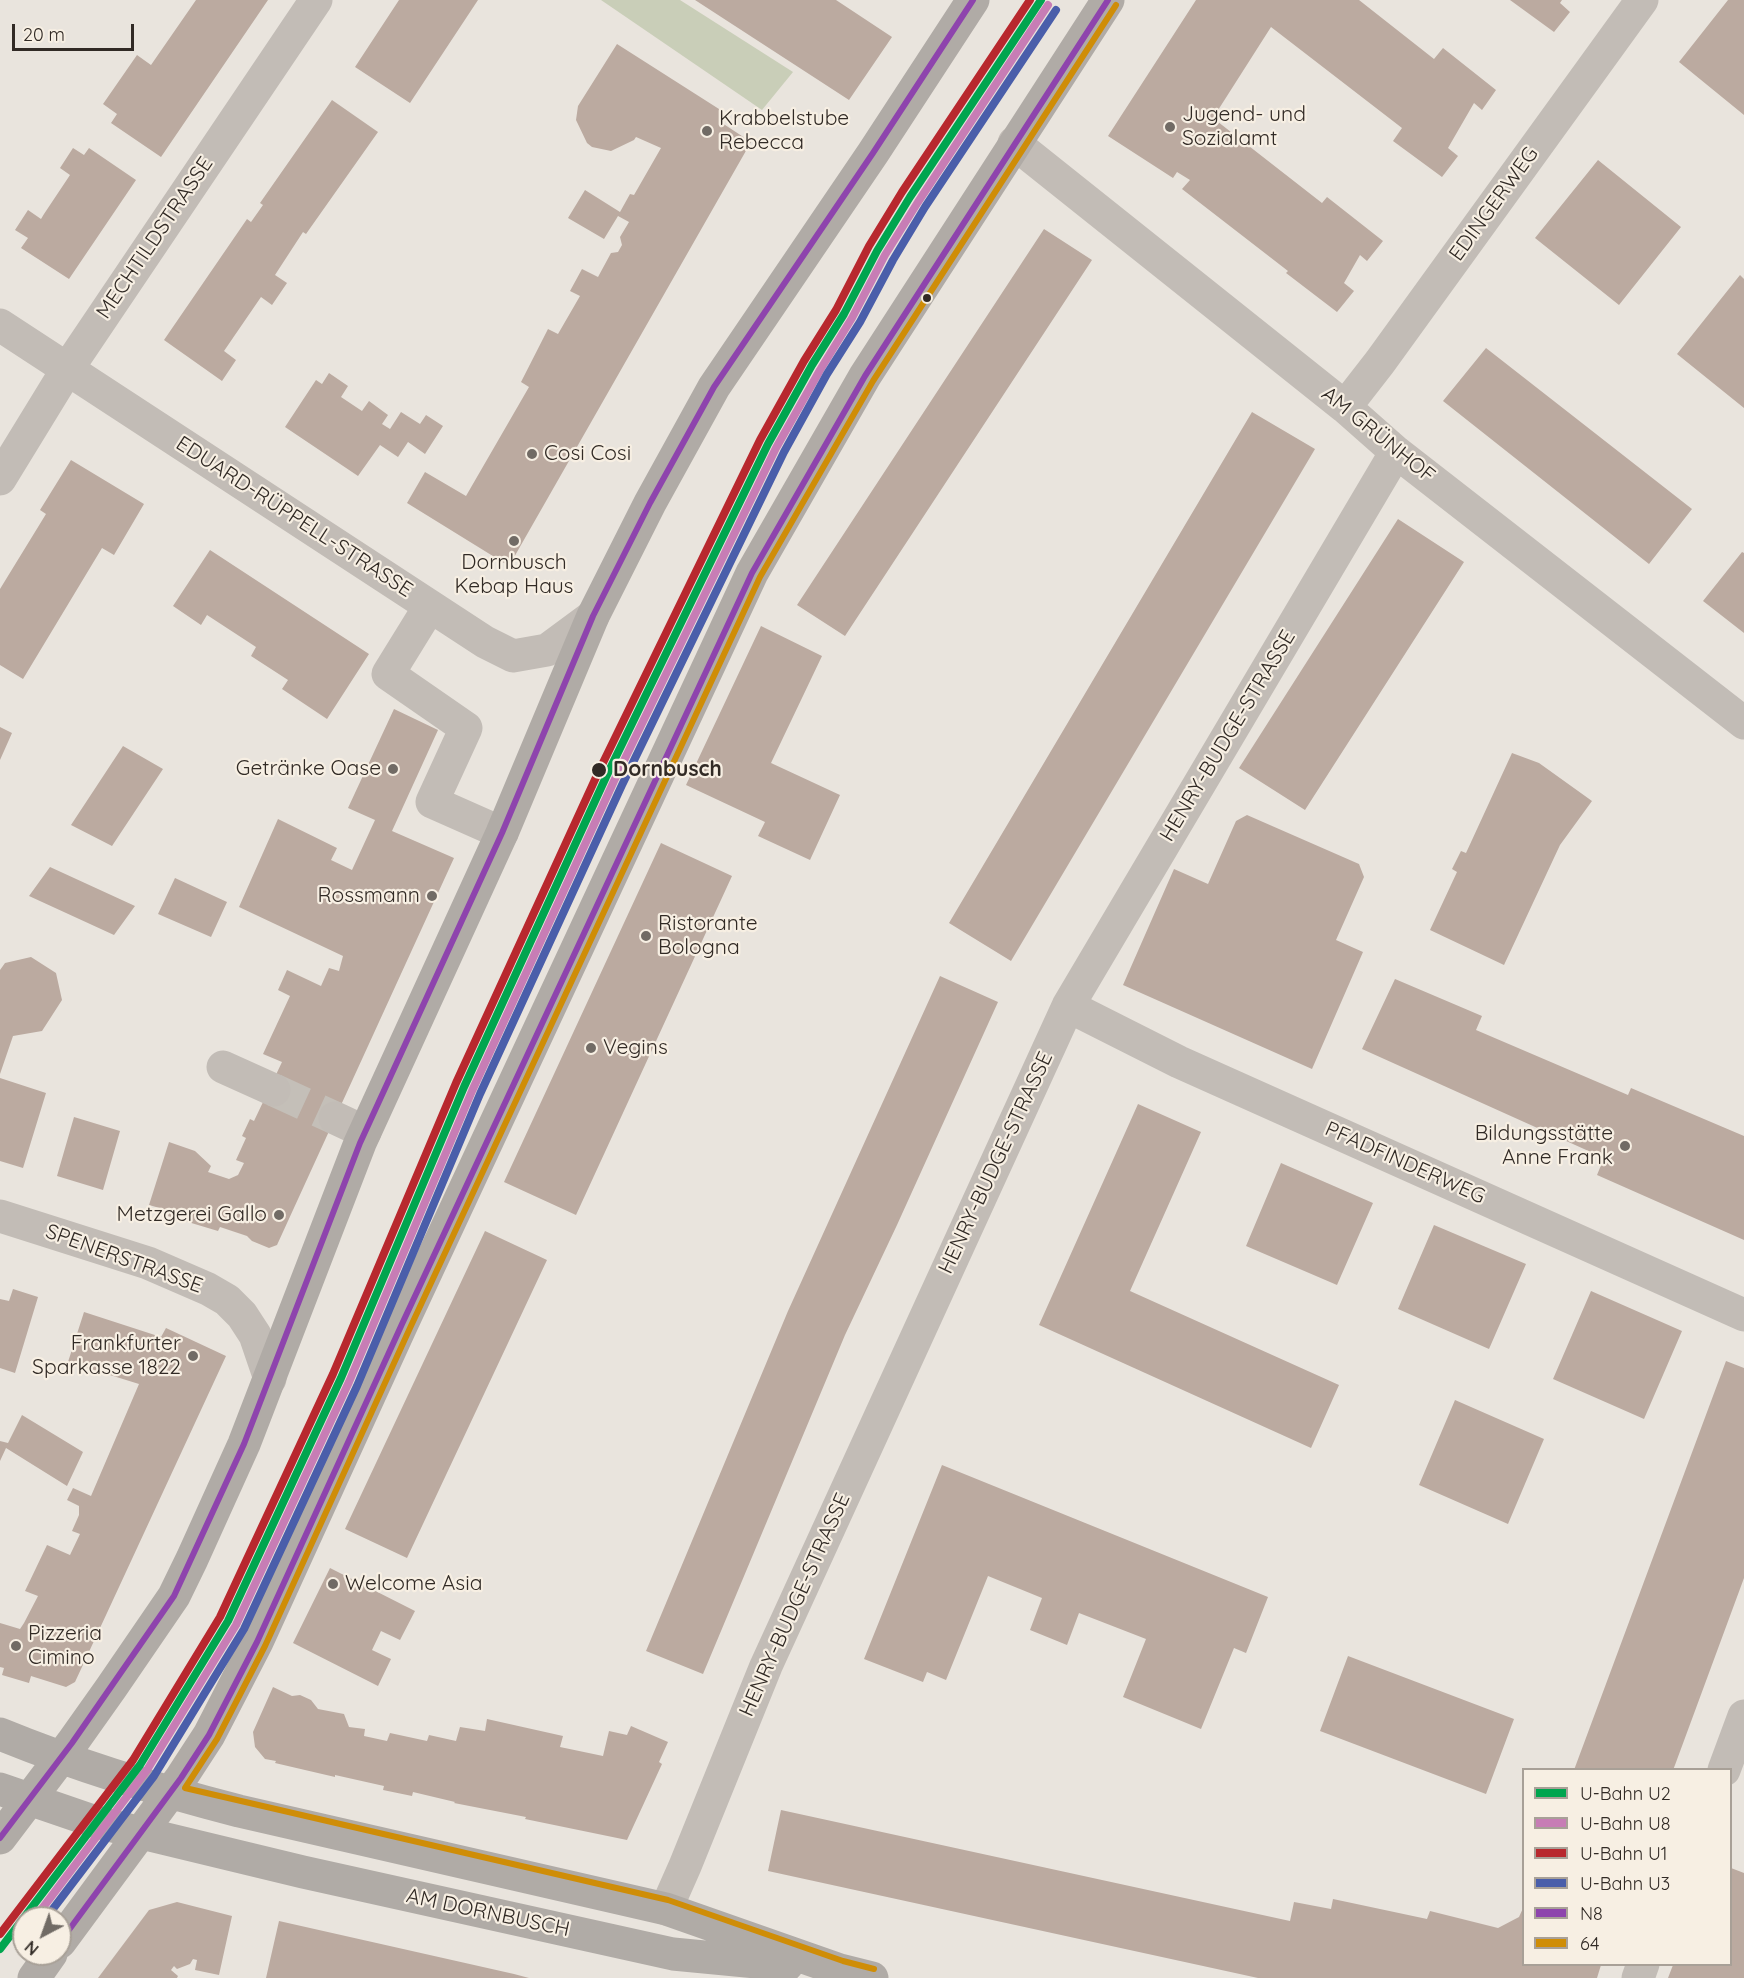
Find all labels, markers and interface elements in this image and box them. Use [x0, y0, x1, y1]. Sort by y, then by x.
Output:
scale bar [15, 12, 136, 50]
text: 20 m [23, 23, 65, 46]
place label: Jugend- und Sozialamt [1182, 102, 1306, 152]
place label: Krabbelstube Rebecca [719, 106, 849, 156]
marker: Jugend- und Sozialamt [1163, 120, 1177, 134]
marker: Krabbelstube Rebecca [700, 124, 714, 138]
street label: EDINGERWEG [1444, 142, 1544, 266]
street label: MECHTILDSTRASSE [91, 152, 219, 324]
unlabelled marker [921, 292, 933, 304]
street label: AM GRÜNHOF [1316, 382, 1440, 488]
street label: EDUARD-RÜPPELL-STRASSE [171, 431, 417, 603]
place label: Cosi Cosi [544, 441, 631, 467]
marker: Cosi Cosi [525, 447, 539, 461]
marker: Dornbusch Kebap Haus [507, 534, 521, 548]
place label: Dornbusch Kebap Haus [455, 550, 573, 600]
street label: HENRY-BUDGE-STRASSE [1155, 626, 1301, 846]
place label: Getränke Oase [236, 756, 381, 782]
place label: Dornbusch [613, 757, 722, 783]
marker: Dornbusch [590, 761, 608, 779]
marker: Getränke Oase [386, 762, 400, 776]
place label: Rossmann [317, 883, 420, 909]
marker: Rossmann [425, 889, 439, 903]
place label: Ristorante Bologna [658, 911, 758, 961]
marker: Ristorante Bologna [639, 929, 653, 943]
place label: Vegins [603, 1035, 668, 1061]
marker: Vegins [584, 1041, 598, 1055]
street label: HENRY-BUDGE-STRASSE [933, 1048, 1059, 1278]
street label: PFADFINDERWEG [1321, 1116, 1489, 1210]
place label: Bildungsstätte Anne Frank [1475, 1121, 1613, 1171]
marker: Bildungsstätte Anne Frank [1618, 1139, 1632, 1153]
place label: Metzgerei Gallo [117, 1202, 267, 1228]
marker: Metzgerei Gallo [272, 1208, 286, 1222]
street label: SPENERSTRASSE [42, 1219, 206, 1299]
place label: Frankfurter Sparkasse 1822 [32, 1331, 181, 1381]
marker: Frankfurter Sparkasse 1822 [186, 1349, 200, 1363]
street label: HENRY-BUDGE-STRASSE [734, 1489, 856, 1721]
place label: Welcome Asia [345, 1571, 482, 1597]
marker: Welcome Asia [326, 1577, 340, 1591]
place label: Pizzeria Cimino [28, 1621, 102, 1671]
marker: Pizzeria Cimino [9, 1639, 23, 1653]
legend [1522, 1768, 1732, 1966]
text: U-Bahn U2 [1580, 1782, 1671, 1805]
text: U-Bahn U8 [1580, 1812, 1671, 1835]
text: U-Bahn U1 [1580, 1842, 1668, 1865]
text: U-Bahn U3 [1580, 1872, 1670, 1895]
street label: AM DORNBUSCH [404, 1883, 572, 1943]
text: N8 [1580, 1902, 1603, 1925]
north arrow [12, 1906, 72, 1966]
text: 64 [1580, 1932, 1599, 1955]
text: N [21, 1937, 43, 1959]

